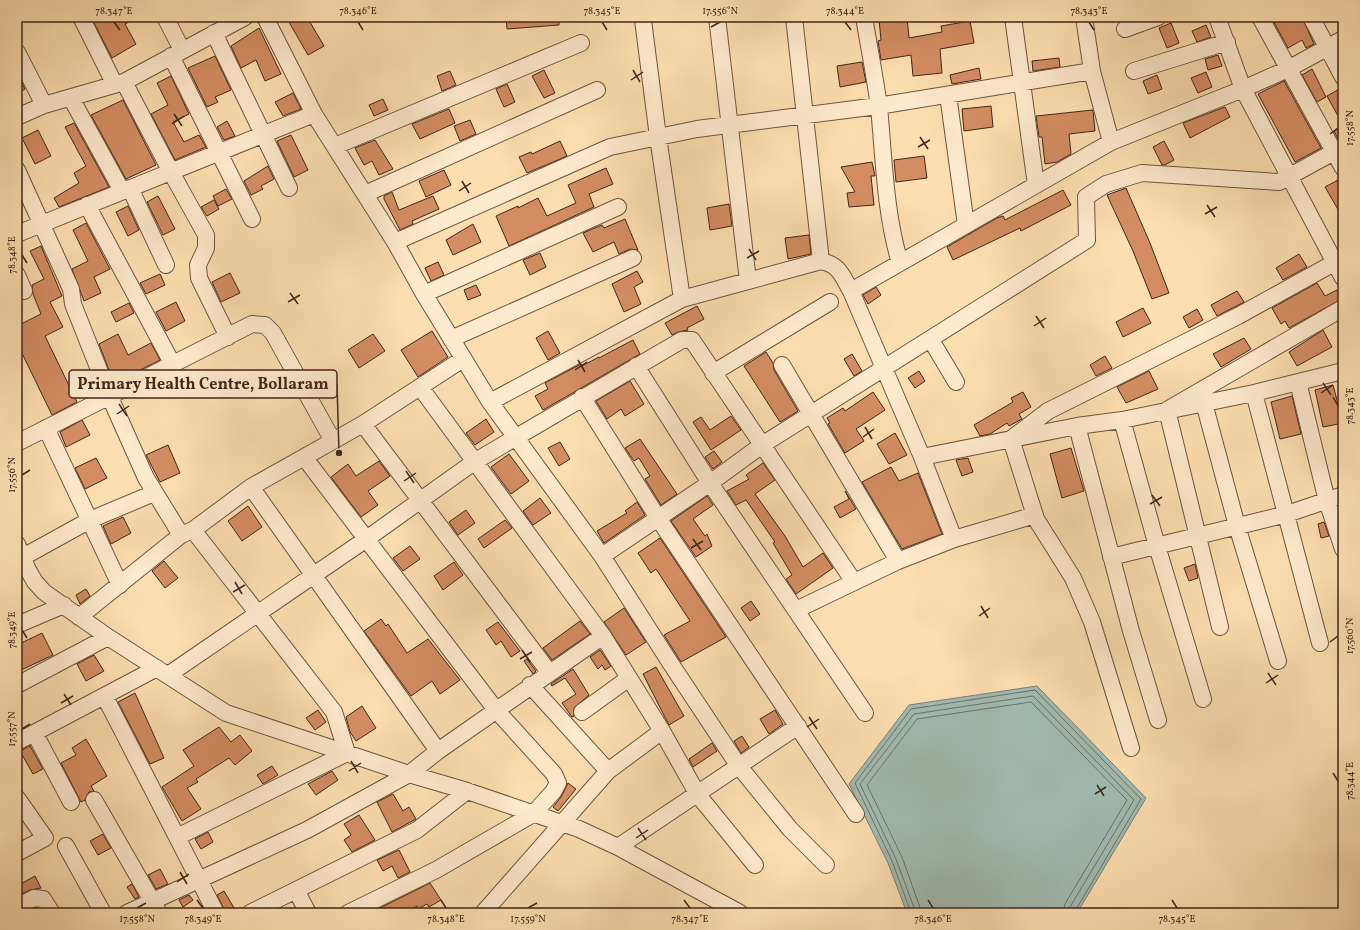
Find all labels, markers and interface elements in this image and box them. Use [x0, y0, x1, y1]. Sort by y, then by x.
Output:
text: 78.347°E [95, 4, 133, 18]
text: 78.346°E [339, 4, 377, 18]
text: 78.345°E [584, 4, 620, 18]
text: 17.556°N [702, 4, 738, 18]
text: 78.344°E [826, 4, 864, 18]
text: 78.343°E [1070, 4, 1108, 18]
text: 17.558°N [1343, 110, 1357, 146]
text: 78.348°E [5, 236, 19, 274]
callout: Primary Health Centre, Bollaram [69, 370, 337, 398]
text: Primary Health Centre, Bollaram [77, 374, 329, 396]
text: 78.343°E [1343, 387, 1357, 425]
text: 17.556°N [5, 457, 19, 493]
text: 78.349°E [5, 611, 19, 649]
text: 17.560°N [1343, 617, 1357, 654]
text: 17.557°N [5, 711, 19, 747]
text: 78.344°E [1343, 762, 1357, 800]
text: 17.558°N [119, 912, 155, 926]
text: 78.349°E [184, 912, 222, 926]
text: 78.348°E [427, 912, 465, 926]
text: 17.559°N [510, 912, 546, 926]
text: 78.347°E [671, 912, 709, 926]
text: 78.346°E [914, 912, 952, 926]
text: 78.345°E [1159, 912, 1195, 926]

